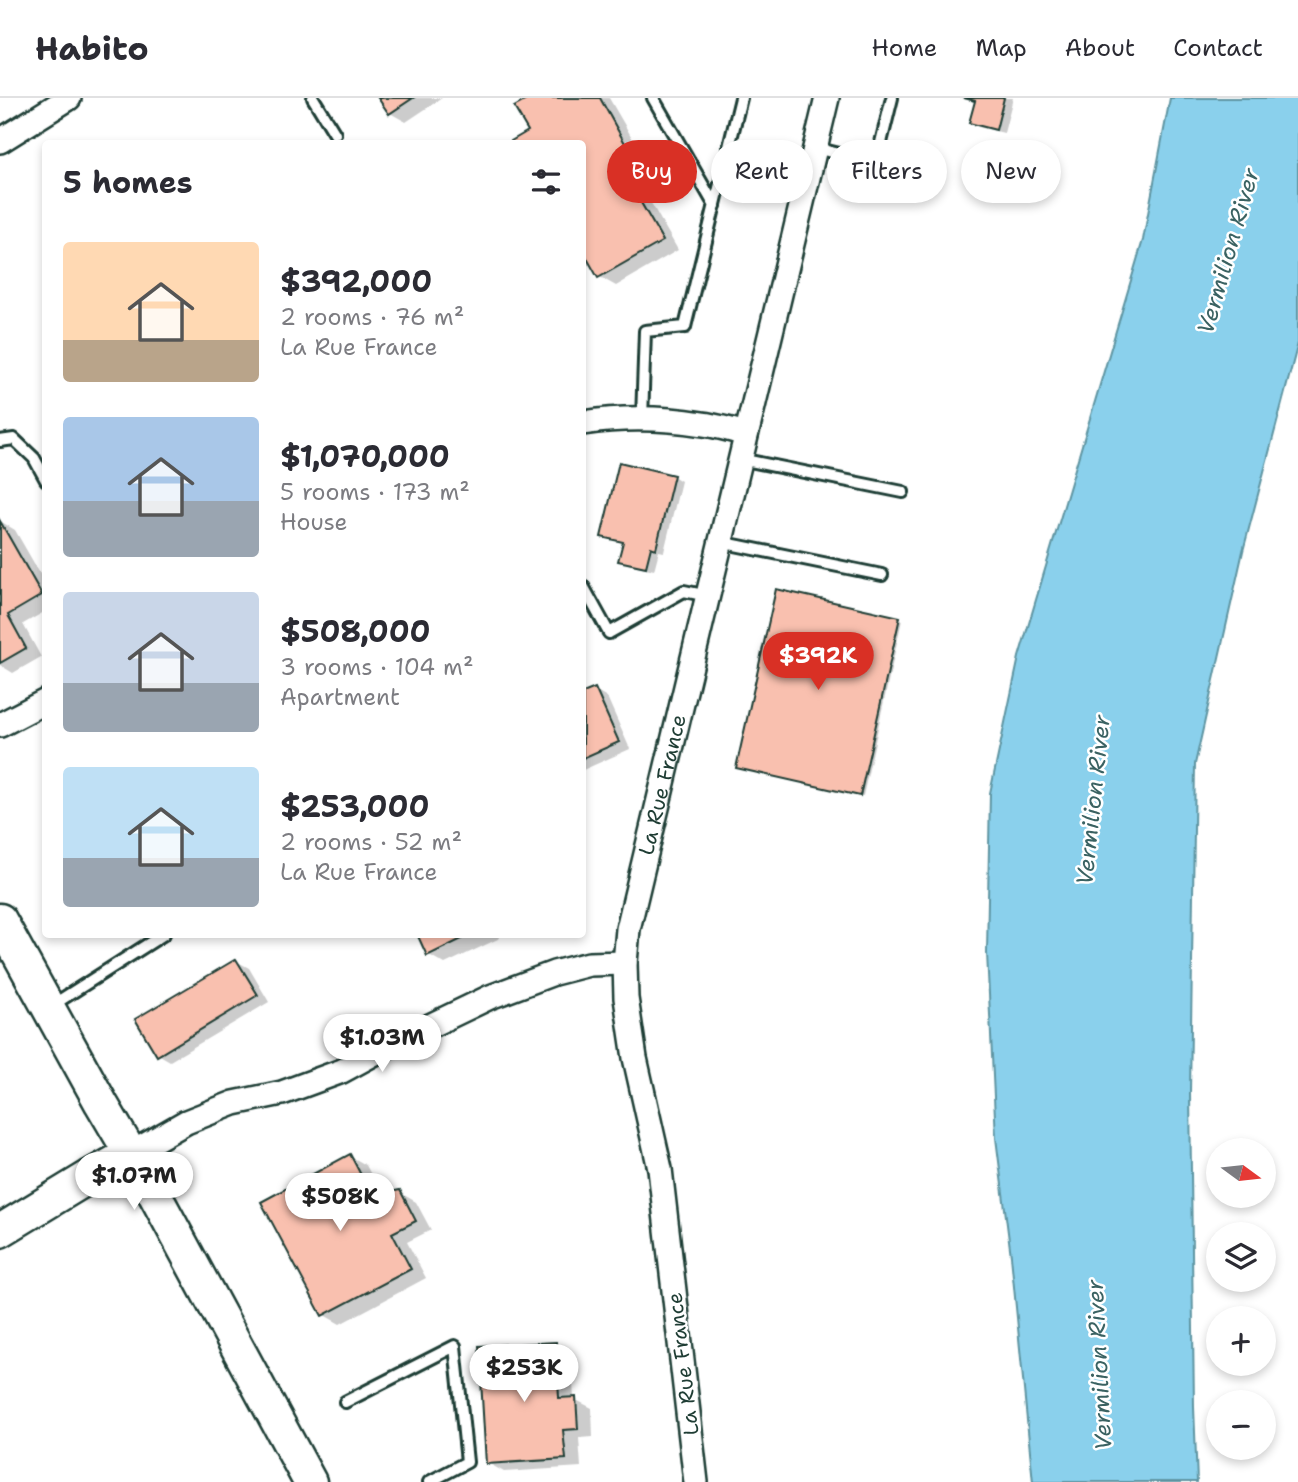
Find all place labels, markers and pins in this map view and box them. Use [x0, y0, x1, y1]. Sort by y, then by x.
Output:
pin: $392K [769, 632, 867, 692]
pin: $1.03M [325, 1014, 439, 1074]
pin: $1.07M [77, 1152, 191, 1212]
pin: $508K [291, 1174, 389, 1233]
pin: $253K [475, 1344, 573, 1404]

